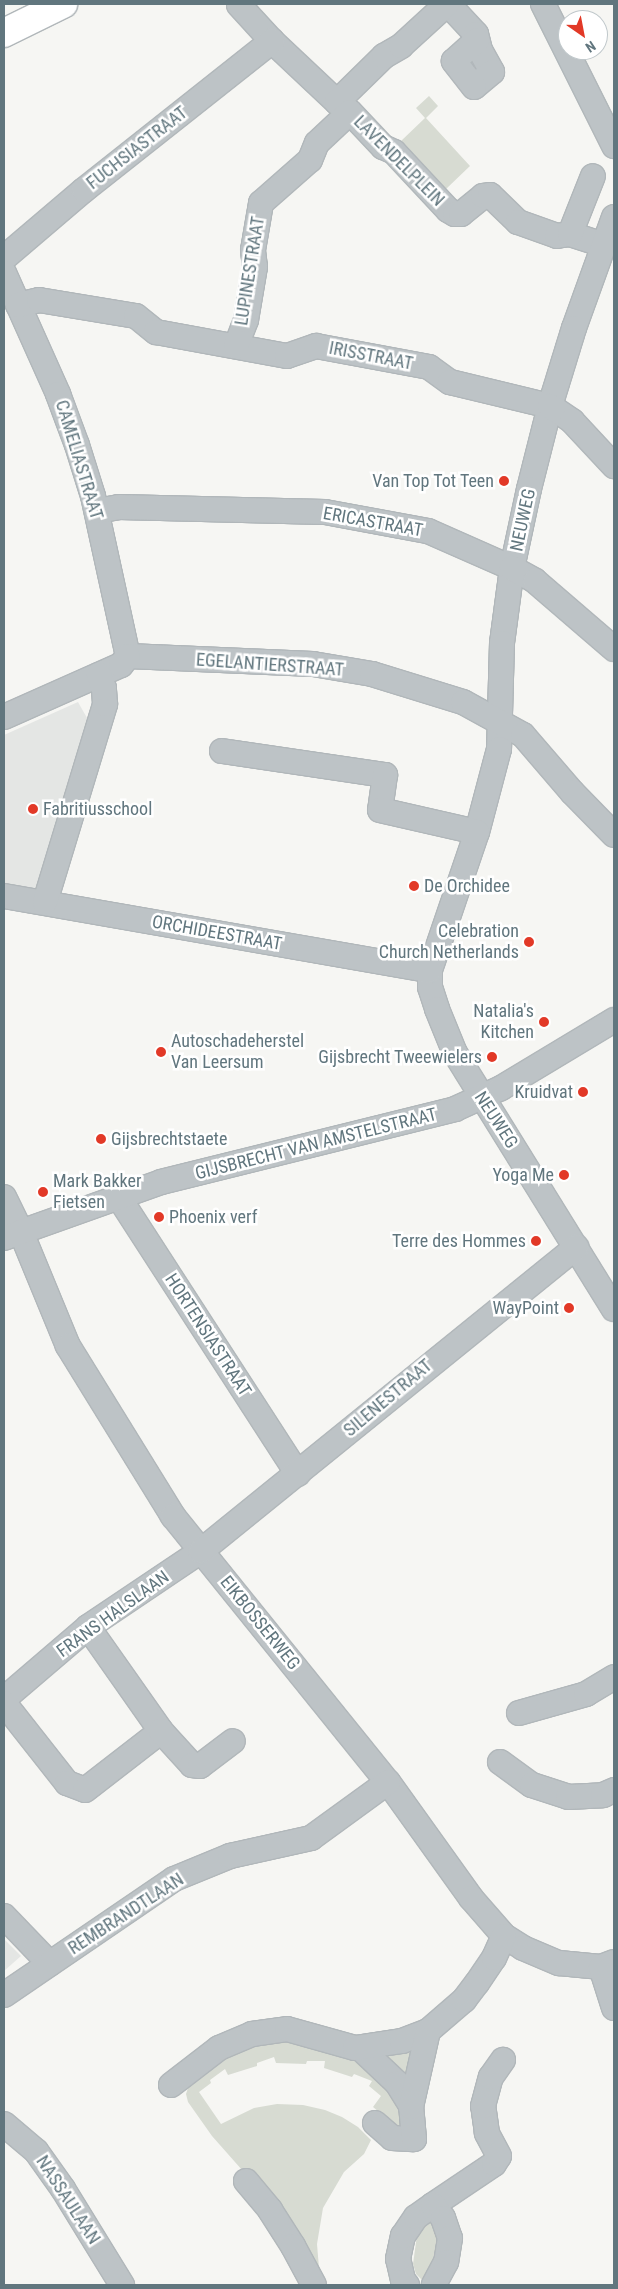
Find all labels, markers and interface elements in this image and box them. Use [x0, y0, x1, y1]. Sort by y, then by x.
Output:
north arrow [558, 10, 608, 60]
text: N [583, 38, 599, 56]
street label: FUCHSIASTRAAT [82, 102, 192, 194]
street label: LAVENDELPLEIN [349, 111, 449, 211]
street label: LUPINESTRAAT [231, 215, 269, 327]
street label: IRISSTRAAT [327, 337, 415, 375]
street label: CAMELIASTRAAT [51, 398, 107, 522]
place label: Van Top Tot Teen [371, 470, 494, 492]
marker: Van Top Tot Teen [498, 475, 510, 487]
street label: NEUWEG [506, 487, 540, 553]
street label: ERICASTRAAT [321, 503, 425, 541]
street label: EGELANTIERSTRAAT [195, 649, 345, 681]
place label: Fabritiusschool [43, 798, 152, 820]
marker: Fabritiusschool [27, 803, 39, 815]
place label: De Orchidee [424, 875, 510, 897]
marker: De Orchidee [408, 880, 420, 892]
street label: ORCHIDEESTRAAT [150, 911, 284, 955]
place label: Celebration Church Netherlands [379, 921, 519, 964]
marker: Celebration Church Netherlands [523, 936, 535, 948]
place label: Natalia's Kitchen [473, 1001, 534, 1044]
marker: Natalia's Kitchen [538, 1016, 550, 1028]
place label: Autoschadeherstel Van Leersum [171, 1031, 304, 1074]
marker: Autoschadeherstel Van Leersum [155, 1046, 167, 1058]
place label: Gijsbrecht Tweewielers [318, 1046, 482, 1068]
marker: Gijsbrecht Tweewielers [486, 1051, 498, 1063]
place label: Kruidvat [514, 1081, 573, 1103]
marker: Kruidvat [577, 1086, 589, 1098]
street label: NEUWEG [470, 1087, 522, 1153]
street label: GIJSBRECHT VAN AMSTELSTRAAT [193, 1103, 439, 1185]
place label: Gijsbrechtstaete [111, 1128, 227, 1150]
marker: Gijsbrechtstaete [95, 1133, 107, 1145]
place label: Yoga Me [492, 1164, 554, 1186]
marker: Yoga Me [558, 1169, 570, 1181]
place label: Mark Bakker Fietsen [53, 1171, 141, 1214]
marker: Mark Bakker Fietsen [37, 1186, 49, 1198]
place label: Phoenix verf [169, 1206, 257, 1228]
marker: Phoenix verf [153, 1211, 165, 1223]
place label: Terre des Hommes [392, 1230, 526, 1252]
marker: Terre des Hommes [530, 1235, 542, 1247]
street label: HORTENSIASTRAAT [160, 1270, 256, 1400]
place label: WayPoint [493, 1297, 559, 1319]
marker: WayPoint [563, 1302, 575, 1314]
street label: SILENESTRAAT [339, 1355, 437, 1441]
street label: FRANS HALSLAAN [53, 1566, 173, 1662]
street label: EIKBOSSERWEG [216, 1572, 304, 1674]
street label: REMBRANDTLAAN [64, 1869, 188, 1959]
street label: NASSAULAAN [31, 2152, 105, 2248]

